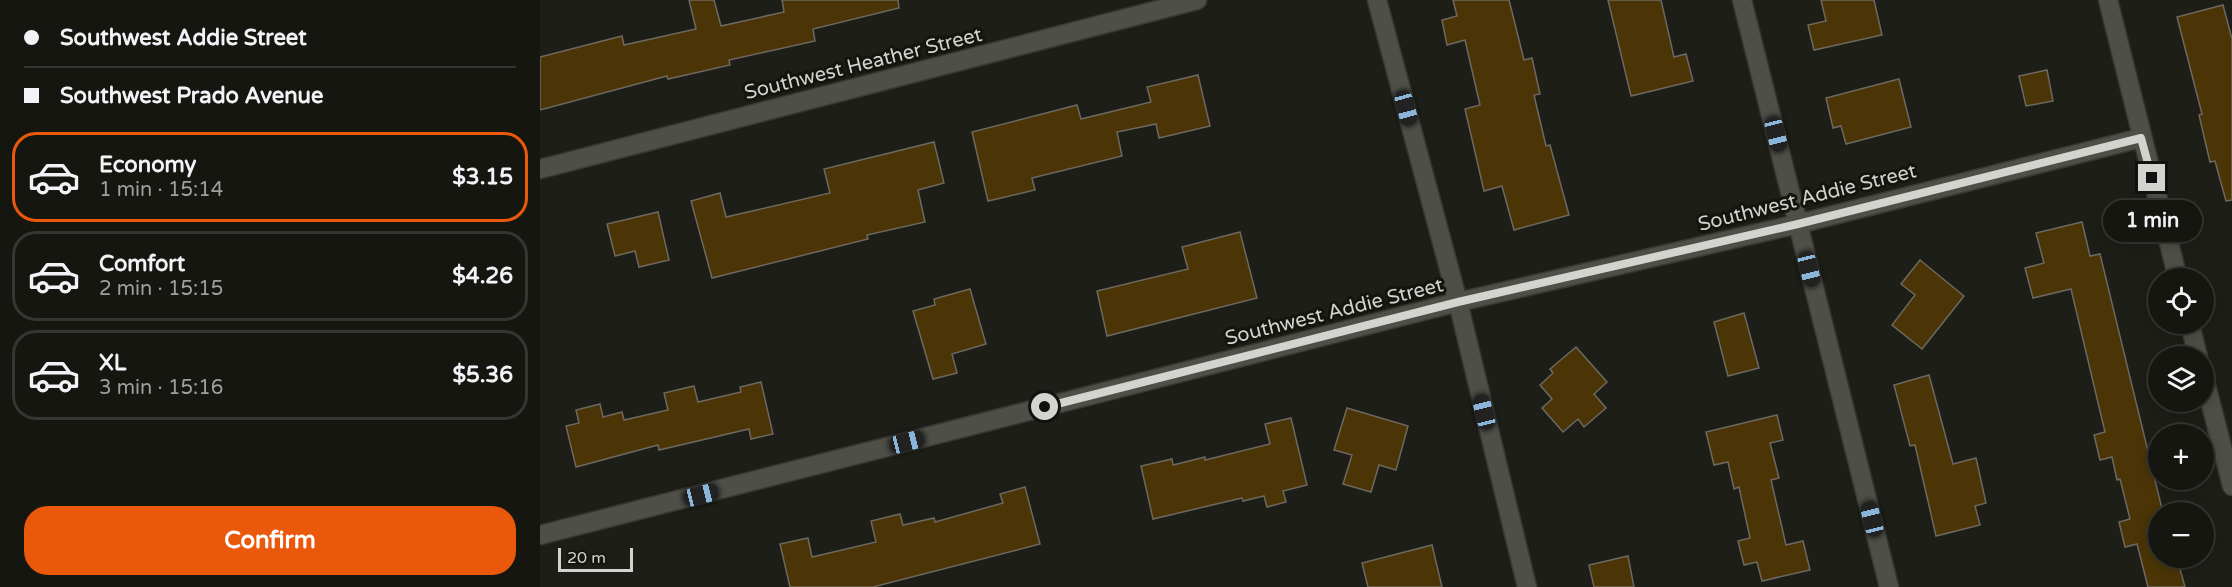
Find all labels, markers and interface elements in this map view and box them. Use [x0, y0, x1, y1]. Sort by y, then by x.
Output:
street label: Southwest Heather Street [742, 23, 985, 105]
text: Southwest Addie Street [60, 25, 307, 51]
text: Southwest Prado Avenue [60, 83, 323, 109]
car [1393, 88, 1419, 128]
car [1763, 114, 1789, 154]
icon: car [27, 150, 81, 204]
text: Economy [99, 152, 196, 178]
street label: Southwest Addie Street [1696, 159, 1919, 237]
text: $3.15 [452, 164, 513, 190]
route end [2138, 164, 2165, 191]
text: 1 min · 15:14 [99, 178, 223, 202]
callout: 1 min [2102, 199, 2202, 241]
text: 1 min [2126, 209, 2179, 233]
icon: car [27, 249, 81, 303]
car [1796, 249, 1822, 289]
text: Comfort [99, 251, 185, 277]
text: $4.26 [452, 263, 513, 289]
map controls [2148, 268, 2214, 568]
button: locate [2148, 268, 2214, 334]
street label: Southwest Addie Street [1223, 273, 1446, 351]
text: 2 min · 15:15 [99, 277, 223, 301]
button: layers [2148, 346, 2214, 412]
icon: car [27, 348, 81, 402]
text: XL [99, 350, 126, 376]
text: $5.36 [452, 362, 513, 388]
text: 3 min · 15:16 [99, 376, 223, 400]
car [1471, 392, 1497, 432]
route start [1031, 393, 1058, 420]
button: + [2148, 424, 2214, 490]
car [887, 429, 927, 455]
car [681, 482, 721, 508]
car [1859, 499, 1885, 539]
button: − [2148, 502, 2214, 568]
button: Confirm [24, 506, 516, 575]
scale bar [558, 545, 633, 572]
text: 20 m [567, 548, 606, 568]

